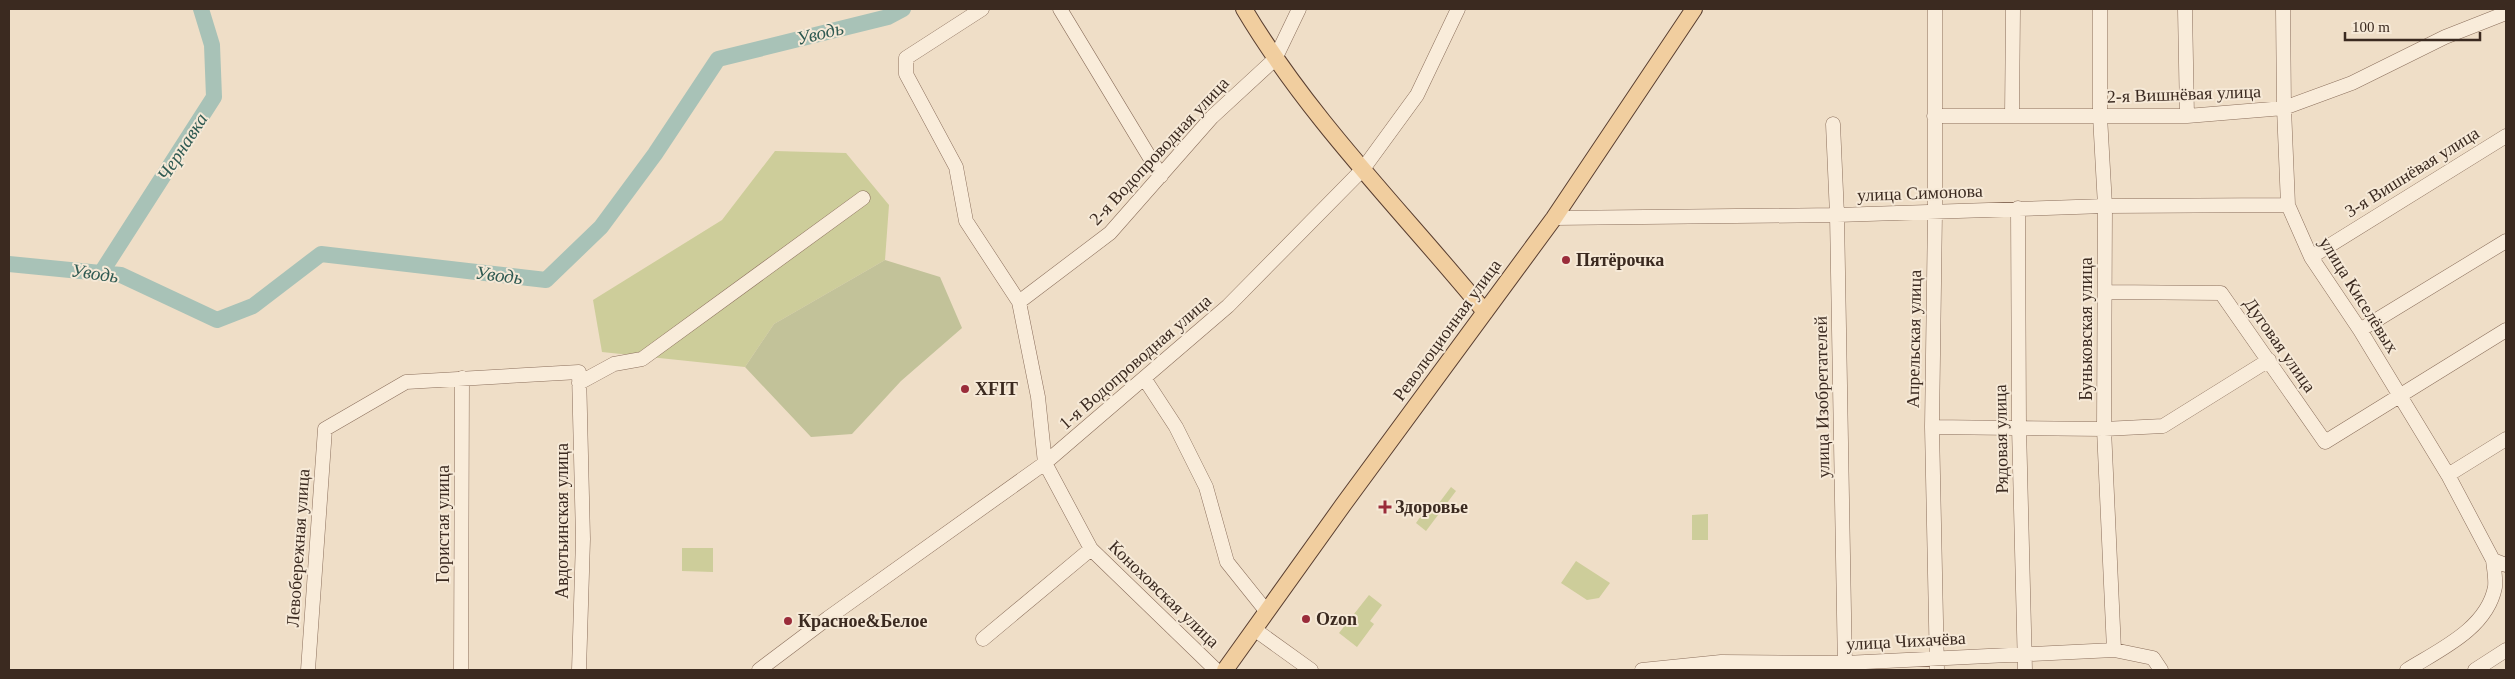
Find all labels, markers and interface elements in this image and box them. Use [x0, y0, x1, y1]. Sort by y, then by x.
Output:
scale bar [2345, 10, 2480, 42]
water label: Уводь [794, 17, 846, 49]
text: 100 m [2352, 19, 2390, 35]
street label: 2-я Водопроводная улица [1085, 73, 1233, 229]
street label: 2-я Вишнёвая улица [2107, 81, 2261, 107]
water label: Чернавка [152, 109, 212, 185]
street label: 3-я Вишнёвая улица [2341, 123, 2483, 221]
street label: улица Симонова [1857, 181, 1983, 205]
street label: улица Киселёвых [2315, 233, 2403, 357]
place label: Пятёрочка [1576, 250, 1664, 270]
marker: Пятёрочка [1560, 254, 1572, 266]
street label: Революционная улица [1389, 255, 1505, 405]
street label: Буньковская улица [2076, 257, 2096, 401]
water label: Уводь [70, 259, 120, 287]
water label: Уводь [474, 262, 524, 288]
street label: Апрельская улица [1903, 270, 1925, 408]
street label: 1-я Водопроводная улица [1055, 291, 1215, 433]
street label: Дуговая улица [2240, 294, 2320, 396]
street label: улица Изобретателей [1811, 315, 1833, 478]
place label: XFIT [975, 379, 1018, 399]
marker: XFIT [959, 383, 971, 395]
street label: Рядовая улица [1990, 384, 2012, 494]
street label: Авдотьинская улица [552, 443, 572, 599]
street label: Гористая улица [433, 465, 453, 583]
street label: Левобережная улица [282, 468, 314, 628]
place label: Здоровье [1395, 497, 1468, 517]
marker: Здоровье [1379, 501, 1391, 513]
street label: Коноховская улица [1105, 536, 1223, 652]
place label: Ozon [1316, 609, 1357, 629]
place label: Красное&Белое [798, 611, 927, 631]
marker: Ozon [1300, 613, 1312, 625]
marker: Красное&Белое [782, 615, 794, 627]
street label: улица Чихачёва [1846, 628, 1966, 654]

